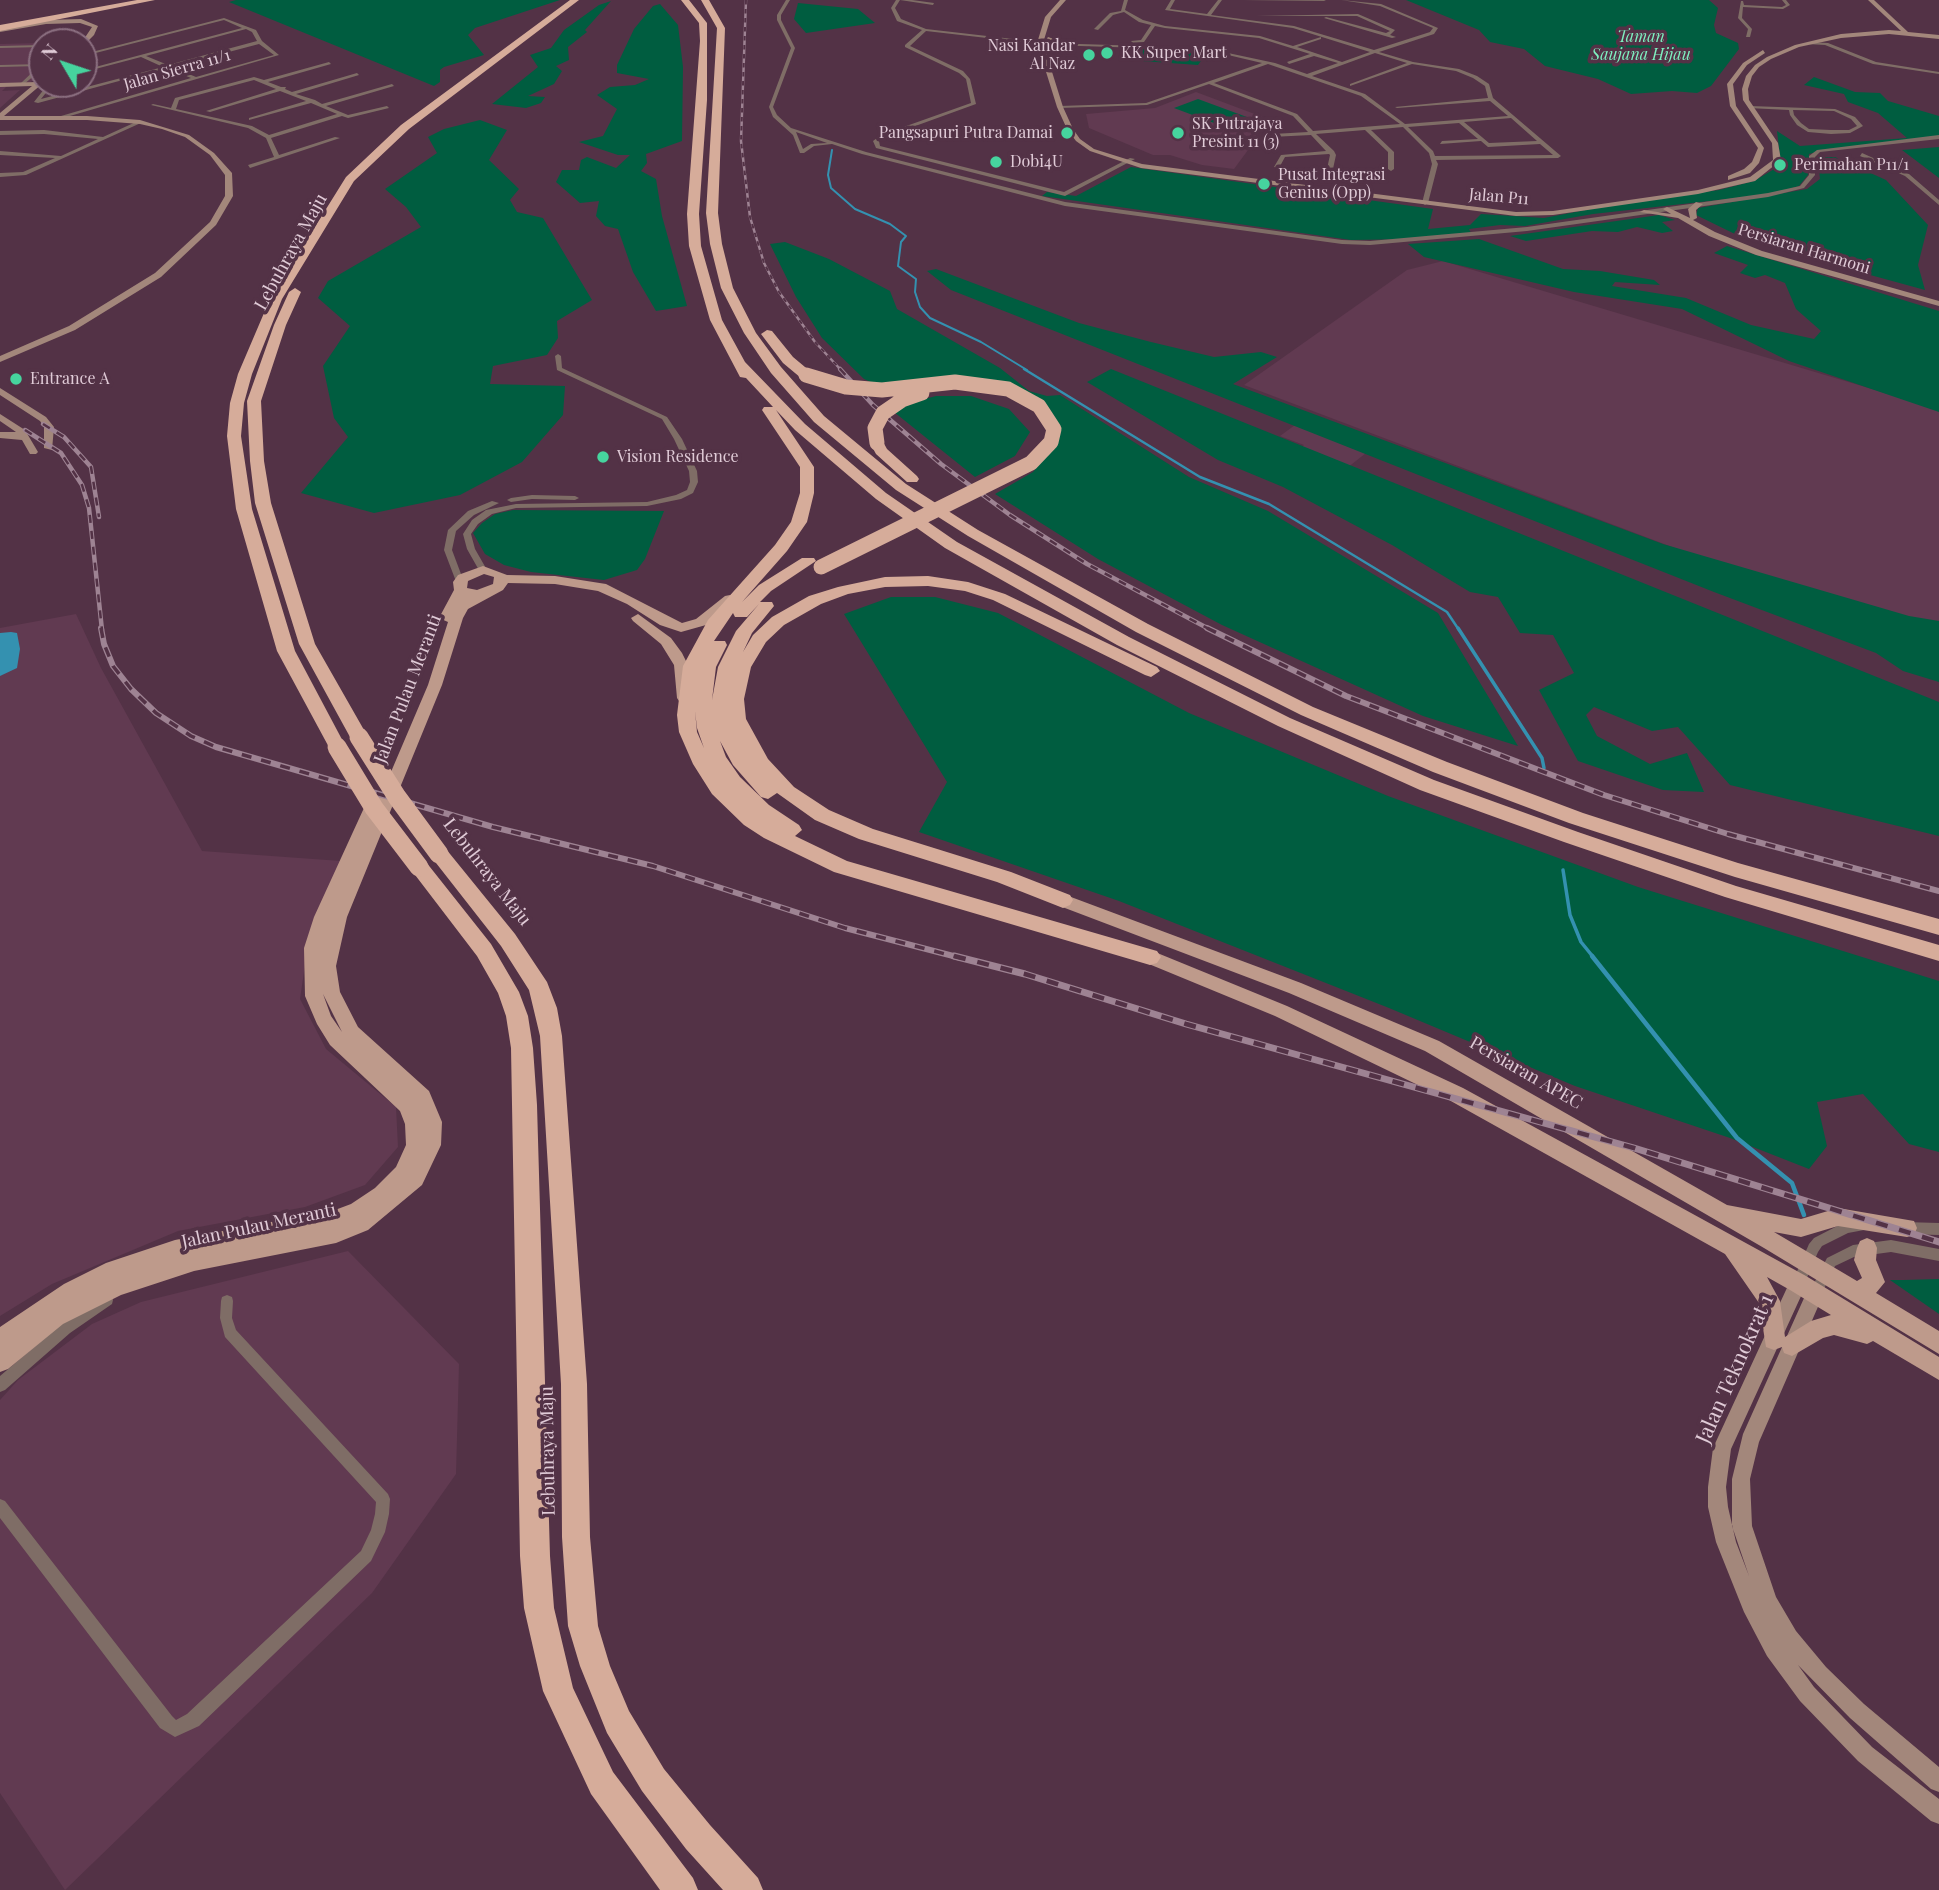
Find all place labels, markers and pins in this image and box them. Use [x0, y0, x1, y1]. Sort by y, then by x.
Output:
place label: Nasi Kandar Al Naz [988, 36, 1075, 74]
place label: KK Super Mart [1121, 43, 1227, 63]
marker: KK Super Mart [1099, 45, 1115, 61]
marker: Nasi Kandar Al Naz [1081, 47, 1097, 63]
place label: SK Putrajaya Presint 11 (3) [1192, 114, 1283, 152]
place label: Pangsapuri Putra Damai [879, 123, 1053, 143]
marker: Pangsapuri Putra Damai [1059, 125, 1075, 141]
marker: SK Putrajaya Presint 11 (3) [1170, 125, 1186, 141]
place label: Dobi4U [1010, 152, 1063, 172]
marker: Dobi4U [988, 154, 1004, 170]
place label: Perimahan P11/1 [1794, 155, 1909, 175]
marker: Perimahan P11/1 [1772, 157, 1788, 173]
place label: Pusat Integrasi Genius (Opp) [1278, 165, 1386, 203]
marker: Pusat Integrasi Genius (Opp) [1256, 176, 1272, 192]
place label: Entrance A [30, 369, 110, 389]
marker: Entrance A [8, 371, 24, 387]
place label: Vision Residence [617, 447, 739, 467]
marker: Vision Residence [595, 449, 611, 465]

